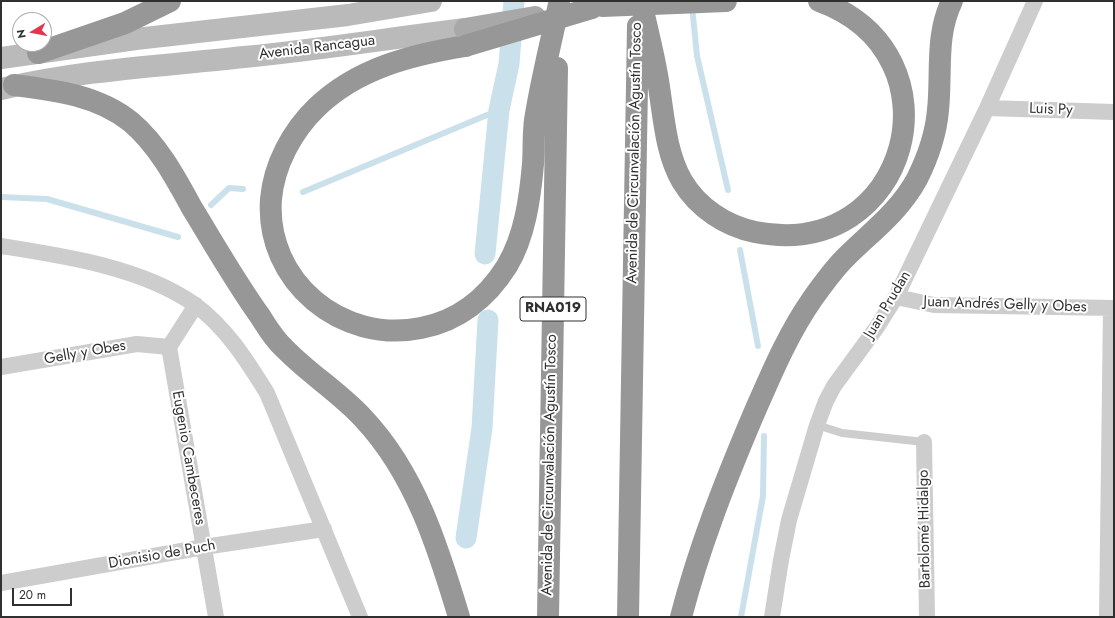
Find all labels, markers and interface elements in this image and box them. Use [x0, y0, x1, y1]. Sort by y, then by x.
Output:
north arrow [12, 12, 52, 52]
street label: Avenida de Circunvalación Agustín Tosco [624, 22, 646, 284]
text: N [13, 28, 30, 40]
street label: Avenida Rancagua [258, 32, 376, 64]
street label: Luis Py [1029, 100, 1073, 120]
street label: Juan Prudan [861, 268, 915, 342]
street label: Juan Andrés Gelly y Obes [923, 293, 1087, 317]
road number: RNA019 [520, 297, 586, 321]
street label: Avenida de Circunvalación Agustín Tosco [539, 334, 561, 596]
street label: Gelly y Obes [43, 337, 127, 369]
street label: Eugenio Cambeceres [167, 390, 209, 526]
street label: Bartolomé Hidalgo [915, 470, 935, 588]
street label: Dionisio de Puch [107, 537, 217, 573]
scale bar [14, 580, 74, 606]
text: 20 m [19, 586, 46, 604]

